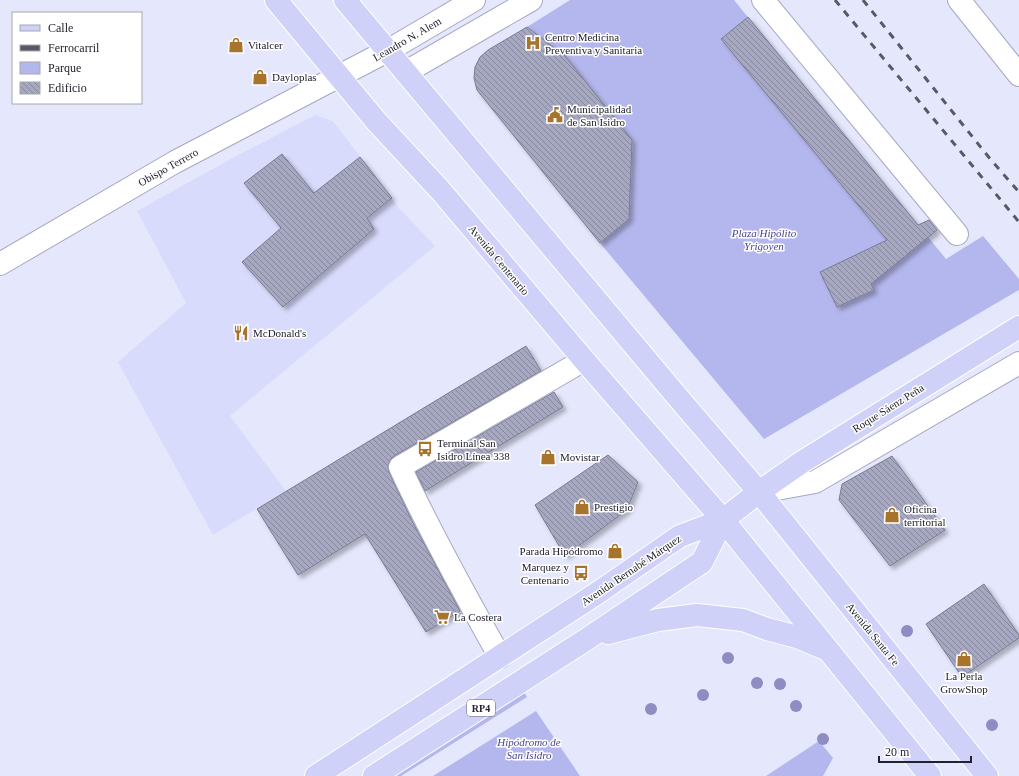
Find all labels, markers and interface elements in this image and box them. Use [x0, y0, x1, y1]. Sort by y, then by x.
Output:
legend [12, 12, 142, 104]
street label: Leandro N. Alem [371, 14, 444, 63]
text: Calle [48, 21, 73, 35]
place label: Centro Medicina Preventiva y Sanitaria [545, 31, 642, 56]
hospital icon: Centro Medicina Preventiva y Sanitaria [524, 34, 542, 52]
shop icon: Vitalcer [227, 36, 245, 54]
place label: Vitalcer [248, 39, 283, 51]
text: Ferrocarril [48, 41, 100, 55]
text: Parque [48, 61, 81, 75]
shop icon: Dayloplas [251, 68, 269, 86]
place label: Dayloplas [272, 71, 317, 83]
text: Edificio [48, 81, 87, 95]
place label: Municipalidad de San Isidro [567, 103, 632, 128]
public building icon: Municipalidad de San Isidro [546, 106, 564, 124]
street label: Obispo Terrero [136, 145, 200, 188]
street label: Avenida Centenario [466, 223, 532, 298]
park label: Plaza Hipólito Yrigoyen [731, 227, 797, 252]
restaurant icon: McDonald's [232, 324, 250, 342]
place label: McDonald's [253, 327, 306, 339]
street label: Roque Sáenz Peña [850, 381, 926, 435]
place label: Terminal San Isidro Línea 338 [437, 437, 510, 462]
bus stop icon: Terminal San Isidro Línea 338 [416, 440, 434, 458]
shop icon: Movistar [539, 448, 557, 466]
place label: Movistar [560, 451, 600, 463]
shop icon: Prestigio [573, 498, 591, 516]
place label: Prestigio [594, 501, 634, 513]
place label: Oficina territorial [904, 503, 946, 528]
shop icon: Oficina territorial [883, 506, 901, 524]
street label: Avenida Bernabé Márquez [579, 532, 683, 608]
shop icon: Parada Hipódromo [606, 542, 624, 560]
place label: Parada Hipódromo [520, 545, 603, 557]
place label: Marquez y Centenario [521, 561, 569, 586]
bus stop icon: Marquez y Centenario [572, 564, 590, 582]
street label: Avenida Santa Fe [844, 600, 902, 668]
supermarket icon: La Costera [433, 608, 451, 626]
place label: La Costera [454, 611, 502, 623]
shop icon: La Perla GrowShop [955, 650, 973, 668]
place label: La Perla GrowShop [940, 670, 988, 695]
road number: RP4 [467, 700, 495, 716]
park label: Hipódromo de San Isidro [496, 736, 561, 761]
scale bar [879, 738, 971, 764]
text: 20 m [885, 745, 910, 759]

